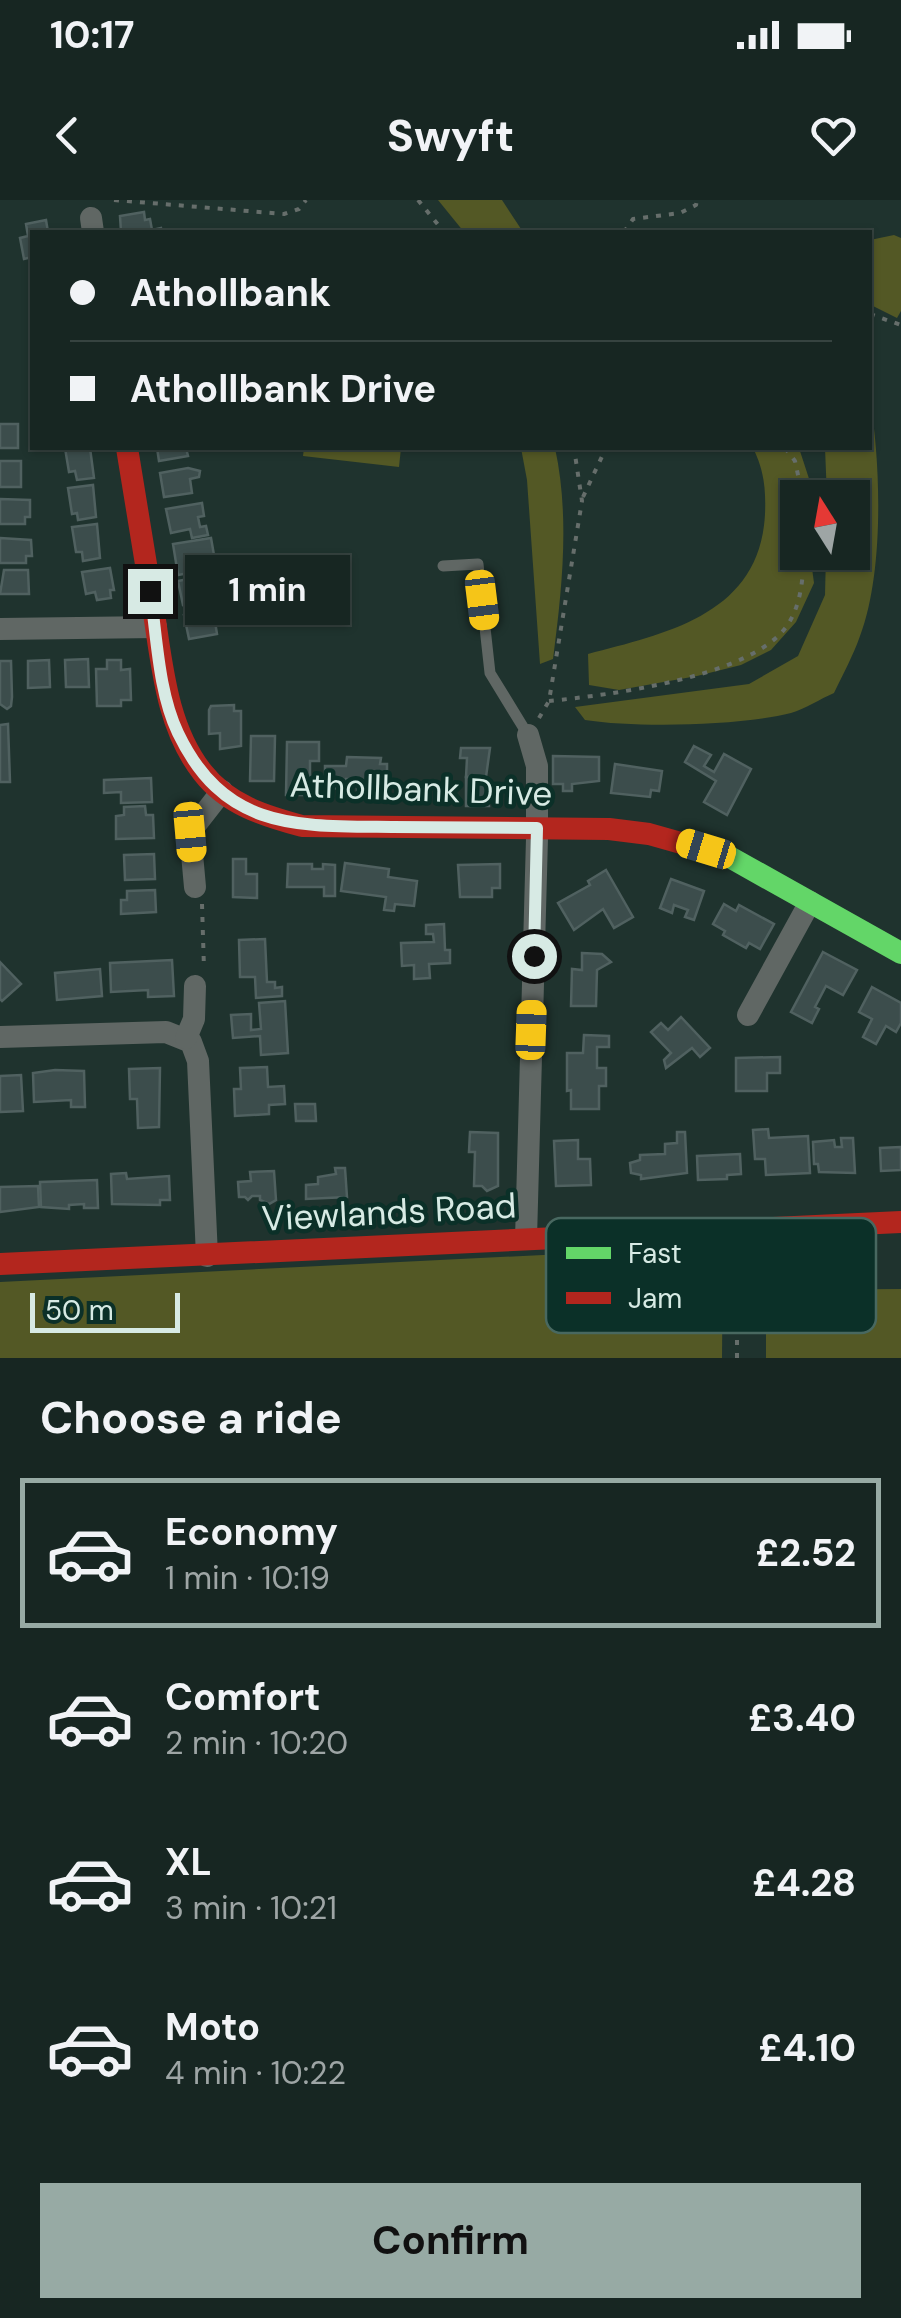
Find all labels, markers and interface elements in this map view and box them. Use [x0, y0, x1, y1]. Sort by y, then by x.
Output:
text: 10:17 [50, 10, 134, 60]
text: Swyft [387, 106, 514, 165]
icon: back [40, 108, 95, 163]
icon: heart [806, 108, 861, 163]
text: Athollbank [130, 268, 331, 318]
text: Athollbank Drive [130, 364, 436, 414]
north arrow [780, 480, 870, 570]
map controls [780, 480, 870, 570]
callout: 1 min [185, 556, 350, 626]
car [463, 568, 501, 632]
route end [128, 569, 173, 614]
text: 1 min [229, 569, 306, 611]
street label: Athollbank Drive [289, 761, 553, 817]
car [172, 801, 208, 863]
car [673, 826, 739, 872]
route start [512, 934, 557, 979]
car [515, 999, 547, 1061]
street label: Viewlands Road [260, 1182, 518, 1242]
legend [546, 1218, 876, 1333]
text: Fast [628, 1235, 682, 1272]
text: Jam [628, 1280, 682, 1317]
scale bar [30, 1288, 180, 1332]
text: 50 m [45, 1292, 114, 1329]
text: Choose a ride [40, 1388, 342, 1447]
text: Economy [165, 1507, 338, 1557]
icon: car [45, 1508, 135, 1598]
text: £2.52 [755, 1528, 856, 1578]
text: 1 min · 10:19 [165, 1557, 330, 1599]
text: Comfort [165, 1672, 321, 1722]
icon: car [45, 1673, 135, 1763]
text: £3.40 [748, 1693, 856, 1743]
text: 2 min · 10:20 [165, 1722, 348, 1764]
text: XL [165, 1837, 212, 1887]
icon: car [45, 1838, 135, 1928]
text: £4.28 [752, 1858, 856, 1908]
text: 3 min · 10:21 [165, 1887, 337, 1929]
text: Moto [165, 2002, 260, 2052]
icon: car [45, 2003, 135, 2093]
text: £4.10 [759, 2023, 856, 2073]
text: 4 min · 10:22 [165, 2052, 346, 2094]
button: Confirm [40, 2183, 861, 2298]

